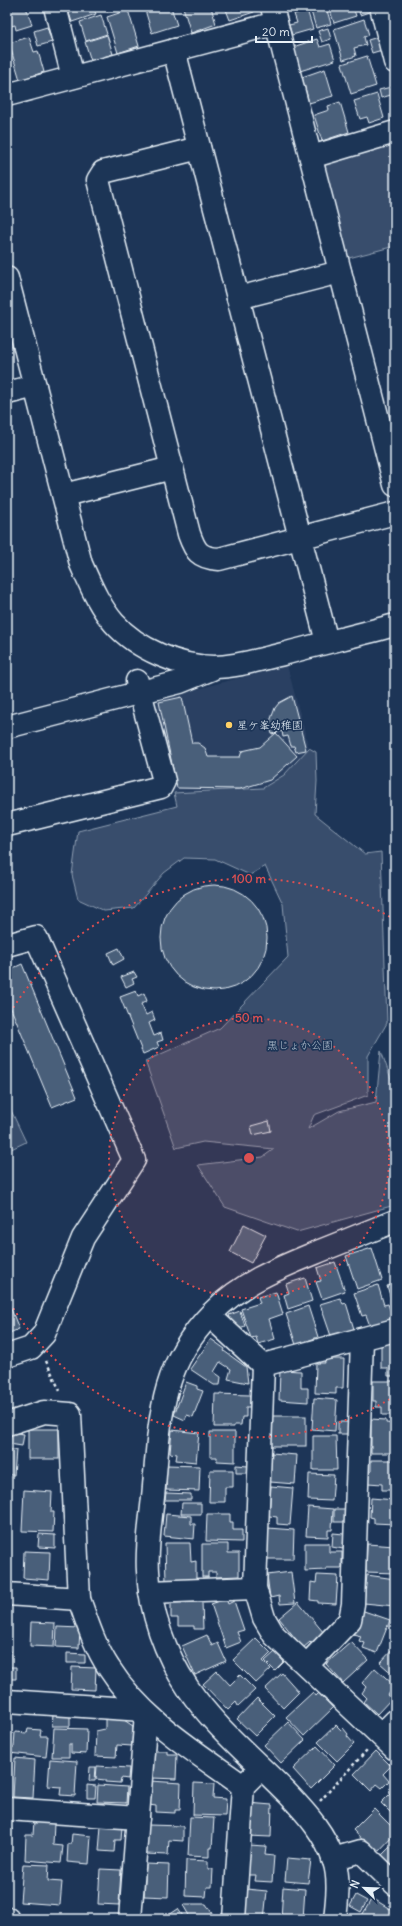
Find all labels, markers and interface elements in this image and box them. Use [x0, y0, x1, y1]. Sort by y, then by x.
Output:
scale bar [256, 18, 312, 44]
text: 20 m [262, 24, 290, 39]
place label: 星ケ峯幼稚園 [237, 718, 303, 732]
marker: 星ケ峯幼稚園 [224, 720, 234, 730]
text: 100 m [232, 871, 266, 886]
text: 50 m [235, 1010, 264, 1025]
park label: 黒じょか公園 [267, 1038, 333, 1052]
centre of rings [242, 1151, 256, 1165]
north arrow [344, 1868, 384, 1908]
text: N [347, 1878, 363, 1890]

